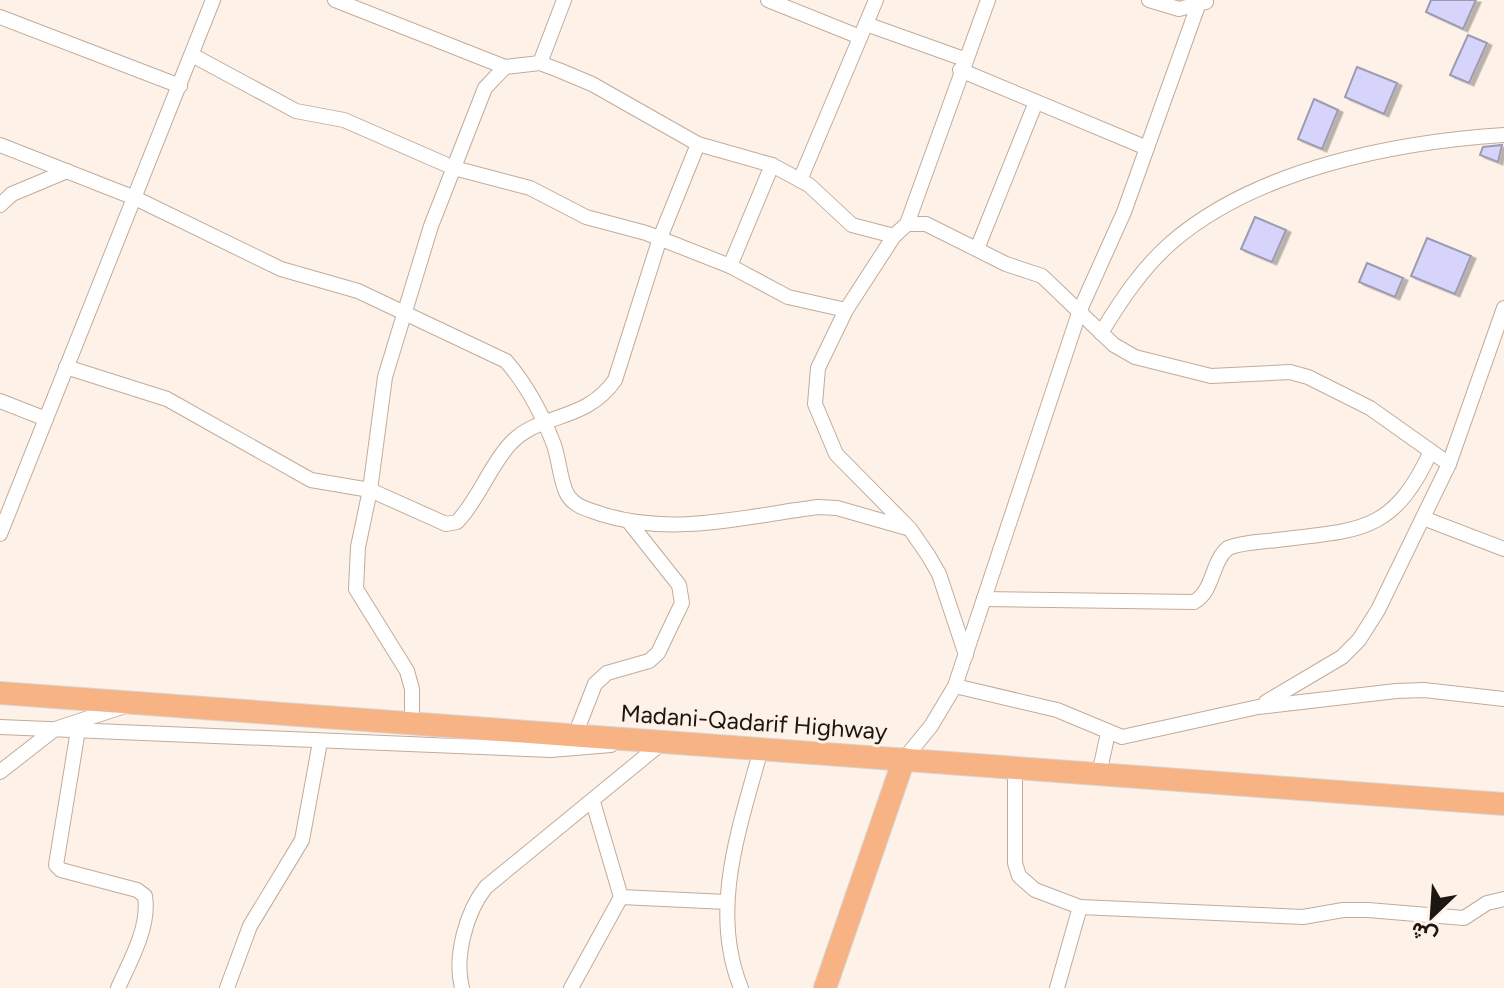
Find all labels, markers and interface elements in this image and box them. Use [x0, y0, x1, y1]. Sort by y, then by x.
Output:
street label: Madani-Qadarif Highway [619, 698, 889, 746]
north arrow [1392, 876, 1472, 956]
text: ش [1406, 916, 1441, 951]

